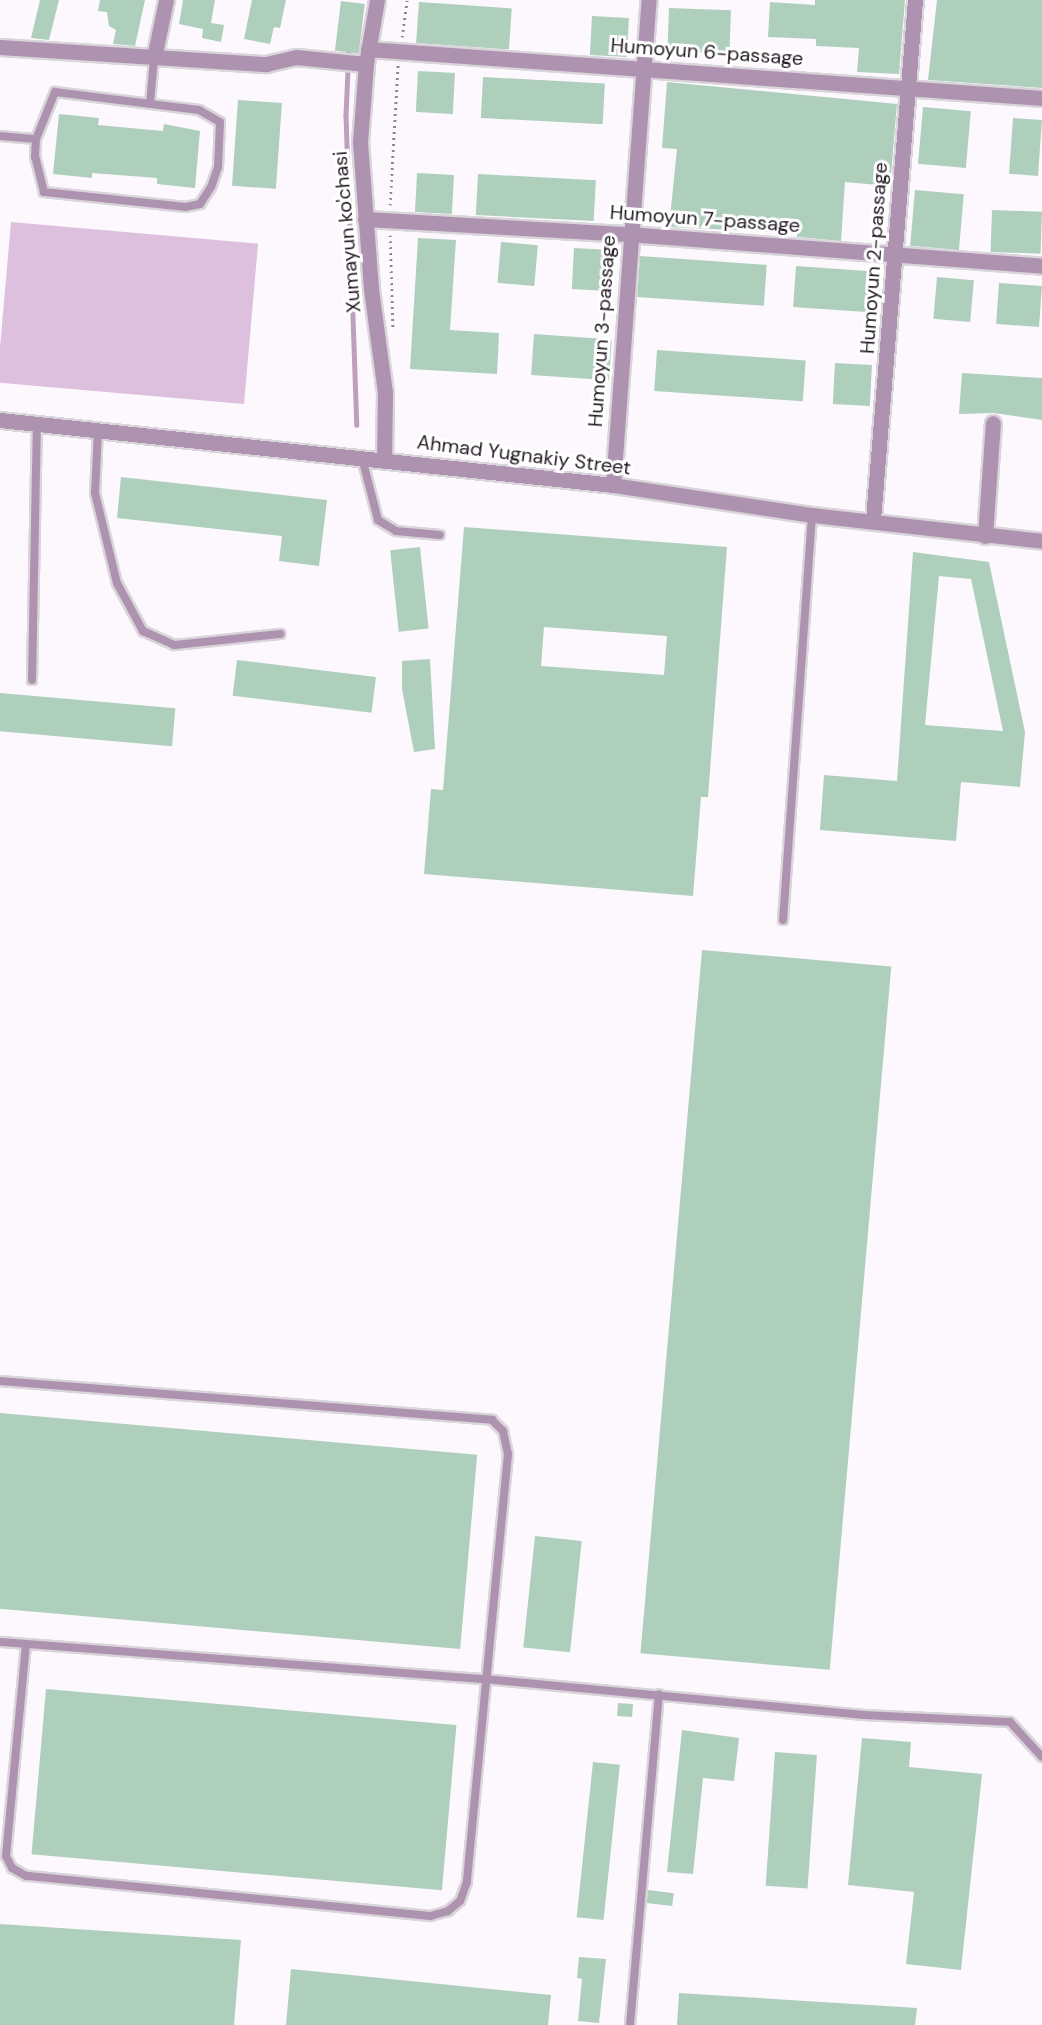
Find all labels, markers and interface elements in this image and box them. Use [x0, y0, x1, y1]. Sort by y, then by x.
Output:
street label: Humoyun 6-passage [610, 33, 804, 71]
street label: Xumayun ko'chasi [328, 150, 366, 314]
street label: Humoyun 2-passage [855, 161, 893, 355]
street label: Humoyun 7-passage [609, 200, 801, 238]
street label: Humoyun 3-passage [583, 234, 621, 428]
street label: Ahmad Yugnakiy Street [416, 430, 632, 480]

